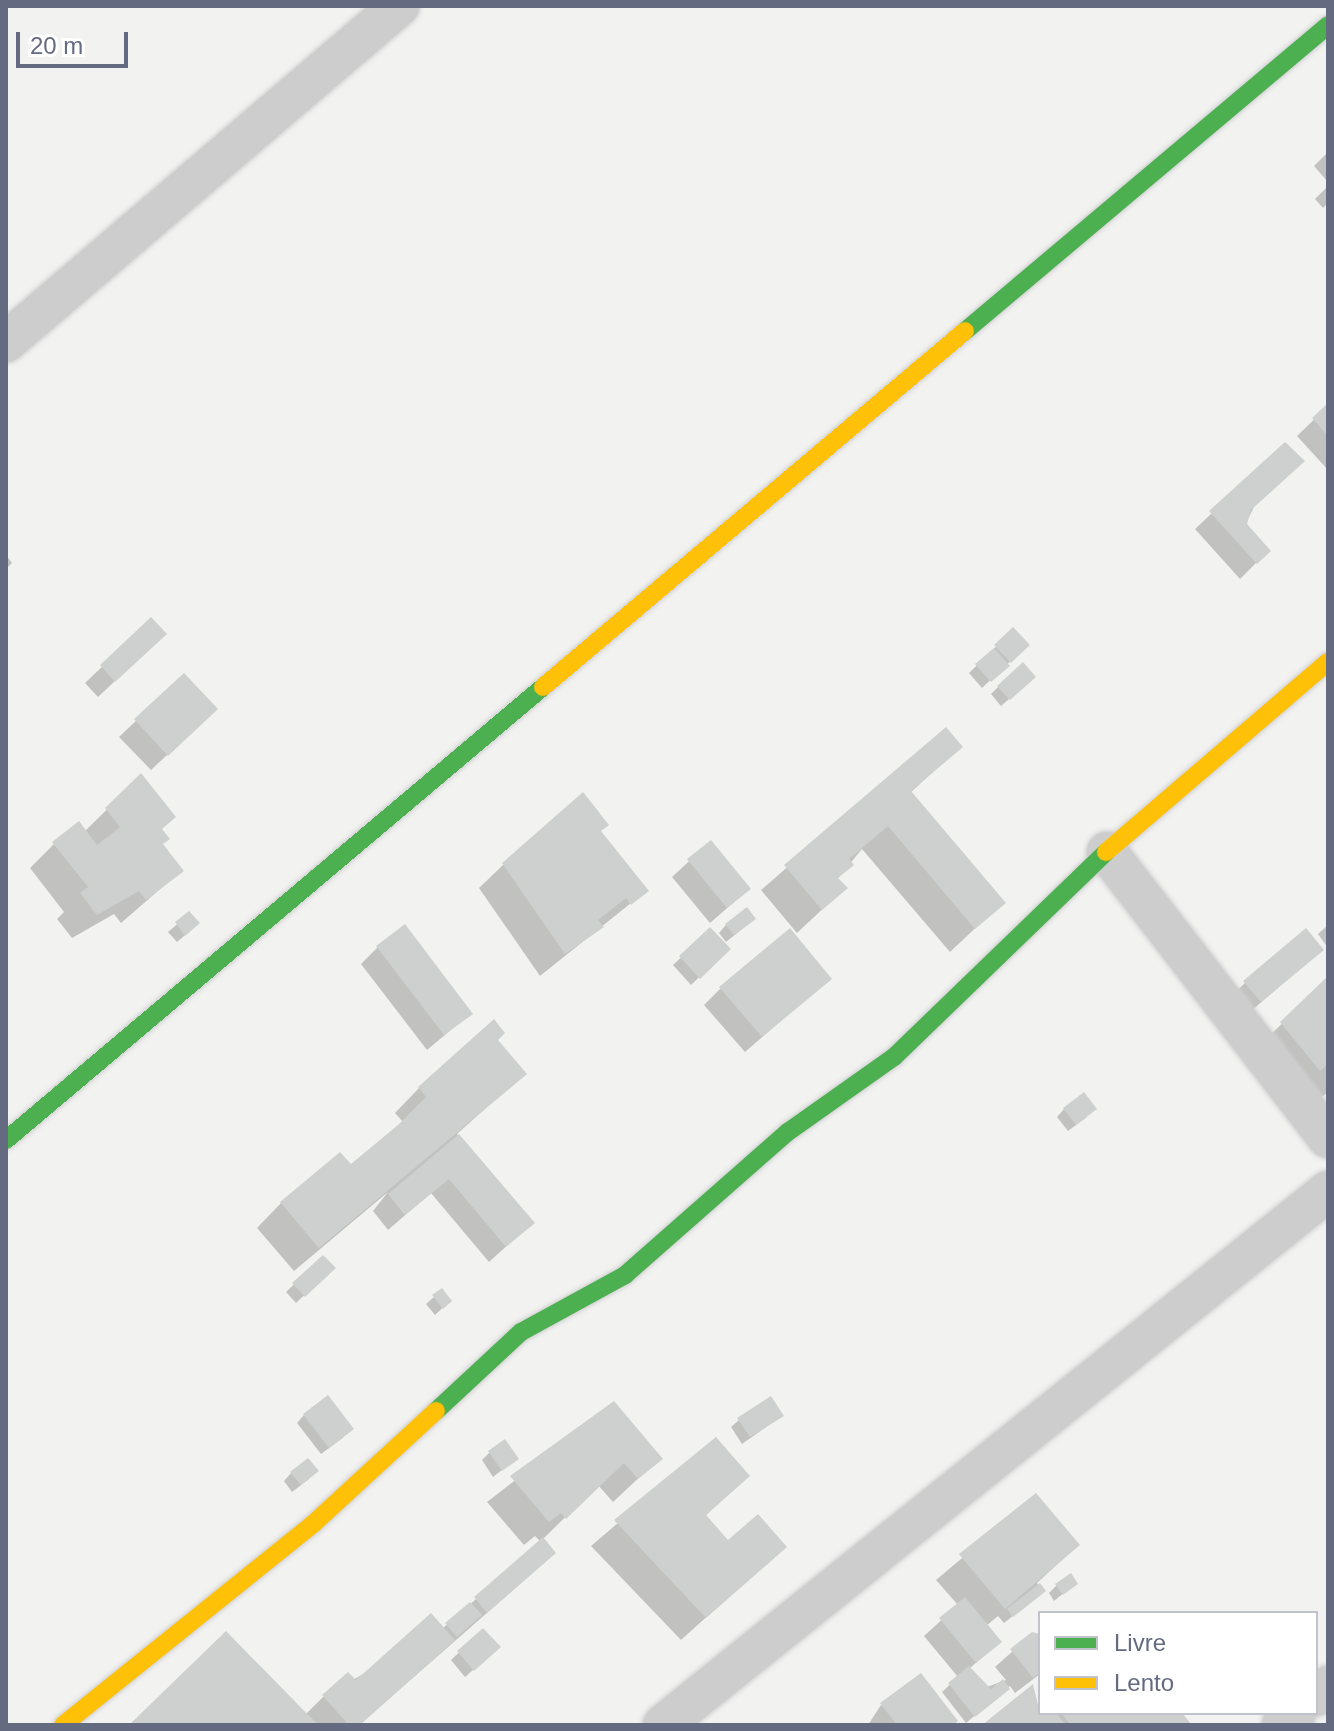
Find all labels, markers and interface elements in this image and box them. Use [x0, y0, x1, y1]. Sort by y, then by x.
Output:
scale bar [20, 16, 132, 66]
text: 20 m [30, 32, 83, 59]
legend [1038, 1611, 1318, 1715]
text: Livre [1114, 1629, 1166, 1656]
text: Lento [1114, 1669, 1174, 1696]

